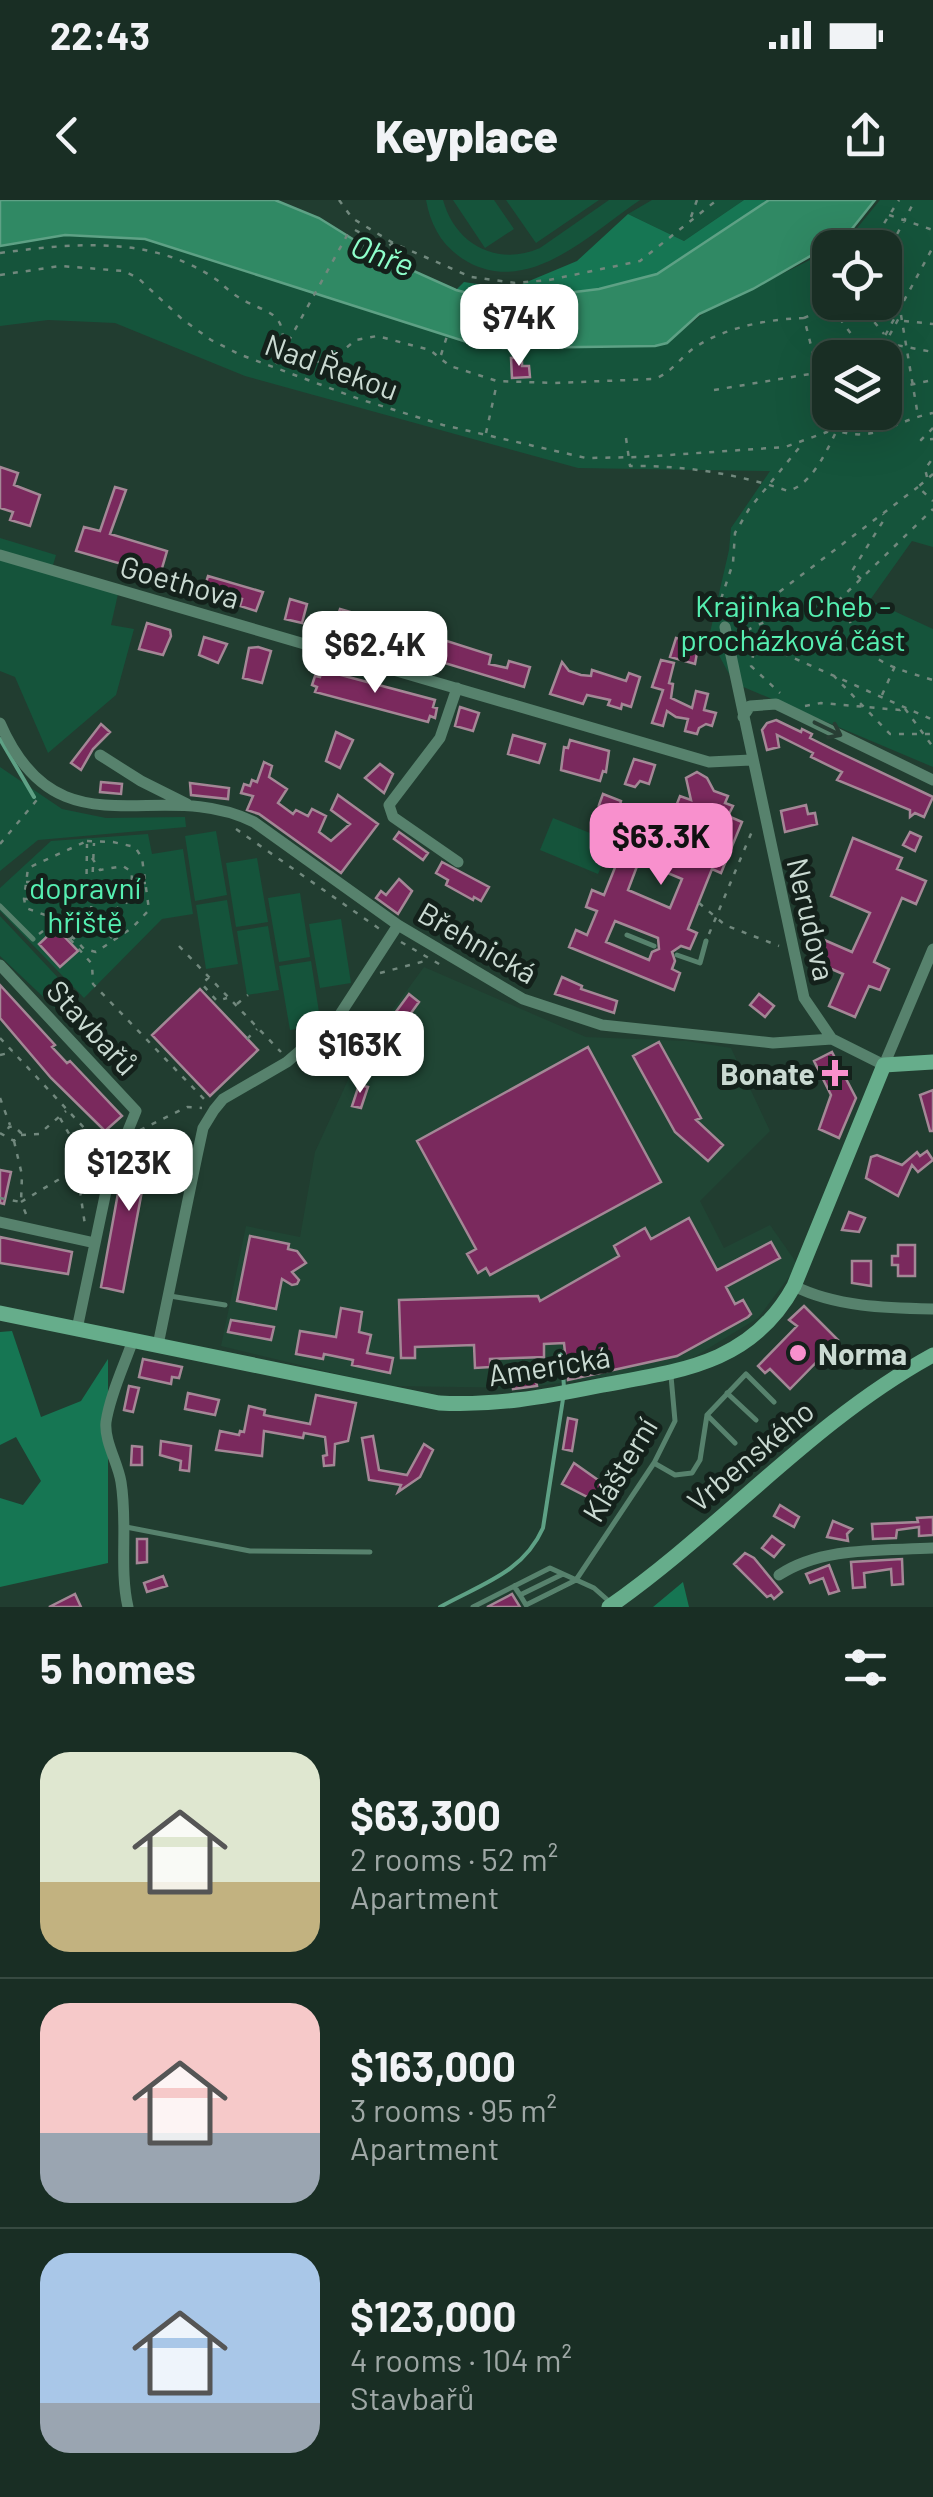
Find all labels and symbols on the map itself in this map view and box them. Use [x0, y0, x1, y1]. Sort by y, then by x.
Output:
water label: Ohře [346, 225, 420, 283]
pin: $74K [460, 284, 578, 369]
street label: Nad Řekou [260, 325, 404, 407]
street label: Goethova [116, 547, 244, 615]
park label: Krajinka Cheb - procházková část [680, 587, 906, 657]
pin: $62.4K [294, 611, 456, 696]
one-way arrow [812, 721, 842, 740]
pin: $63.3K [580, 803, 742, 888]
street label: Nerudova [780, 854, 844, 984]
park label: dopravní hřiště [29, 869, 141, 939]
street label: Břehnická [412, 894, 544, 990]
street label: Stavbařů [40, 972, 146, 1082]
pin: $163K [290, 1011, 430, 1096]
place label: Bonate [720, 1055, 815, 1091]
marker: Bonate [824, 1062, 846, 1084]
pin: $123K [59, 1129, 199, 1214]
place label: Norma [818, 1335, 907, 1371]
street label: Americká [485, 1338, 613, 1392]
marker: Norma [787, 1342, 809, 1364]
street label: Vrbenského [680, 1392, 820, 1518]
street label: Klášterní [574, 1410, 664, 1528]

